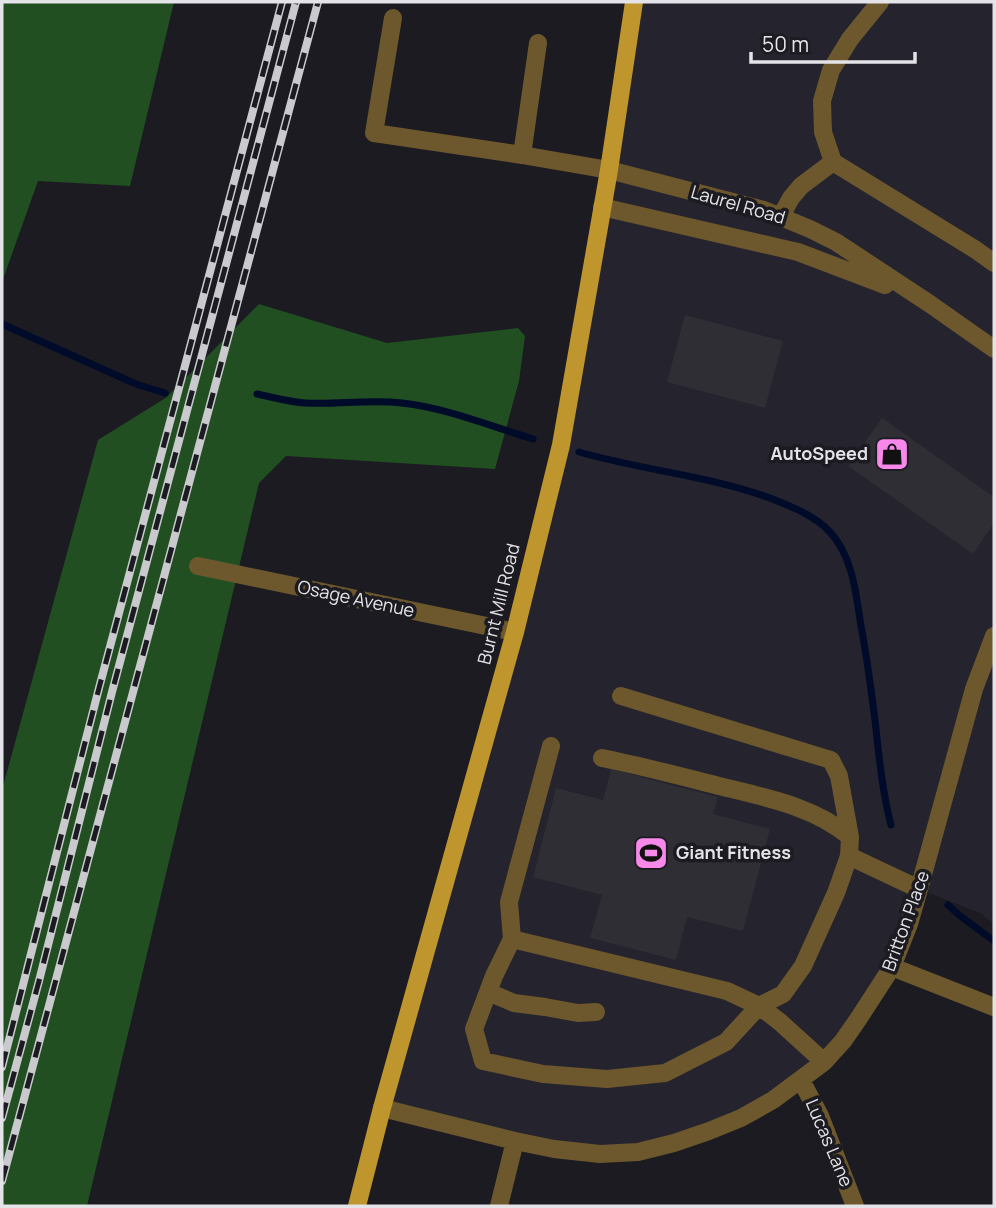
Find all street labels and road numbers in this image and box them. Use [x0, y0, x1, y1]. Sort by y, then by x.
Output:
street label: Laurel Road [688, 179, 788, 229]
street label: Burnt Mill Road [471, 541, 525, 667]
street label: Osage Avenue [296, 574, 417, 622]
street label: Britton Place [876, 867, 934, 974]
street label: Lucas Lane [801, 1095, 859, 1190]

